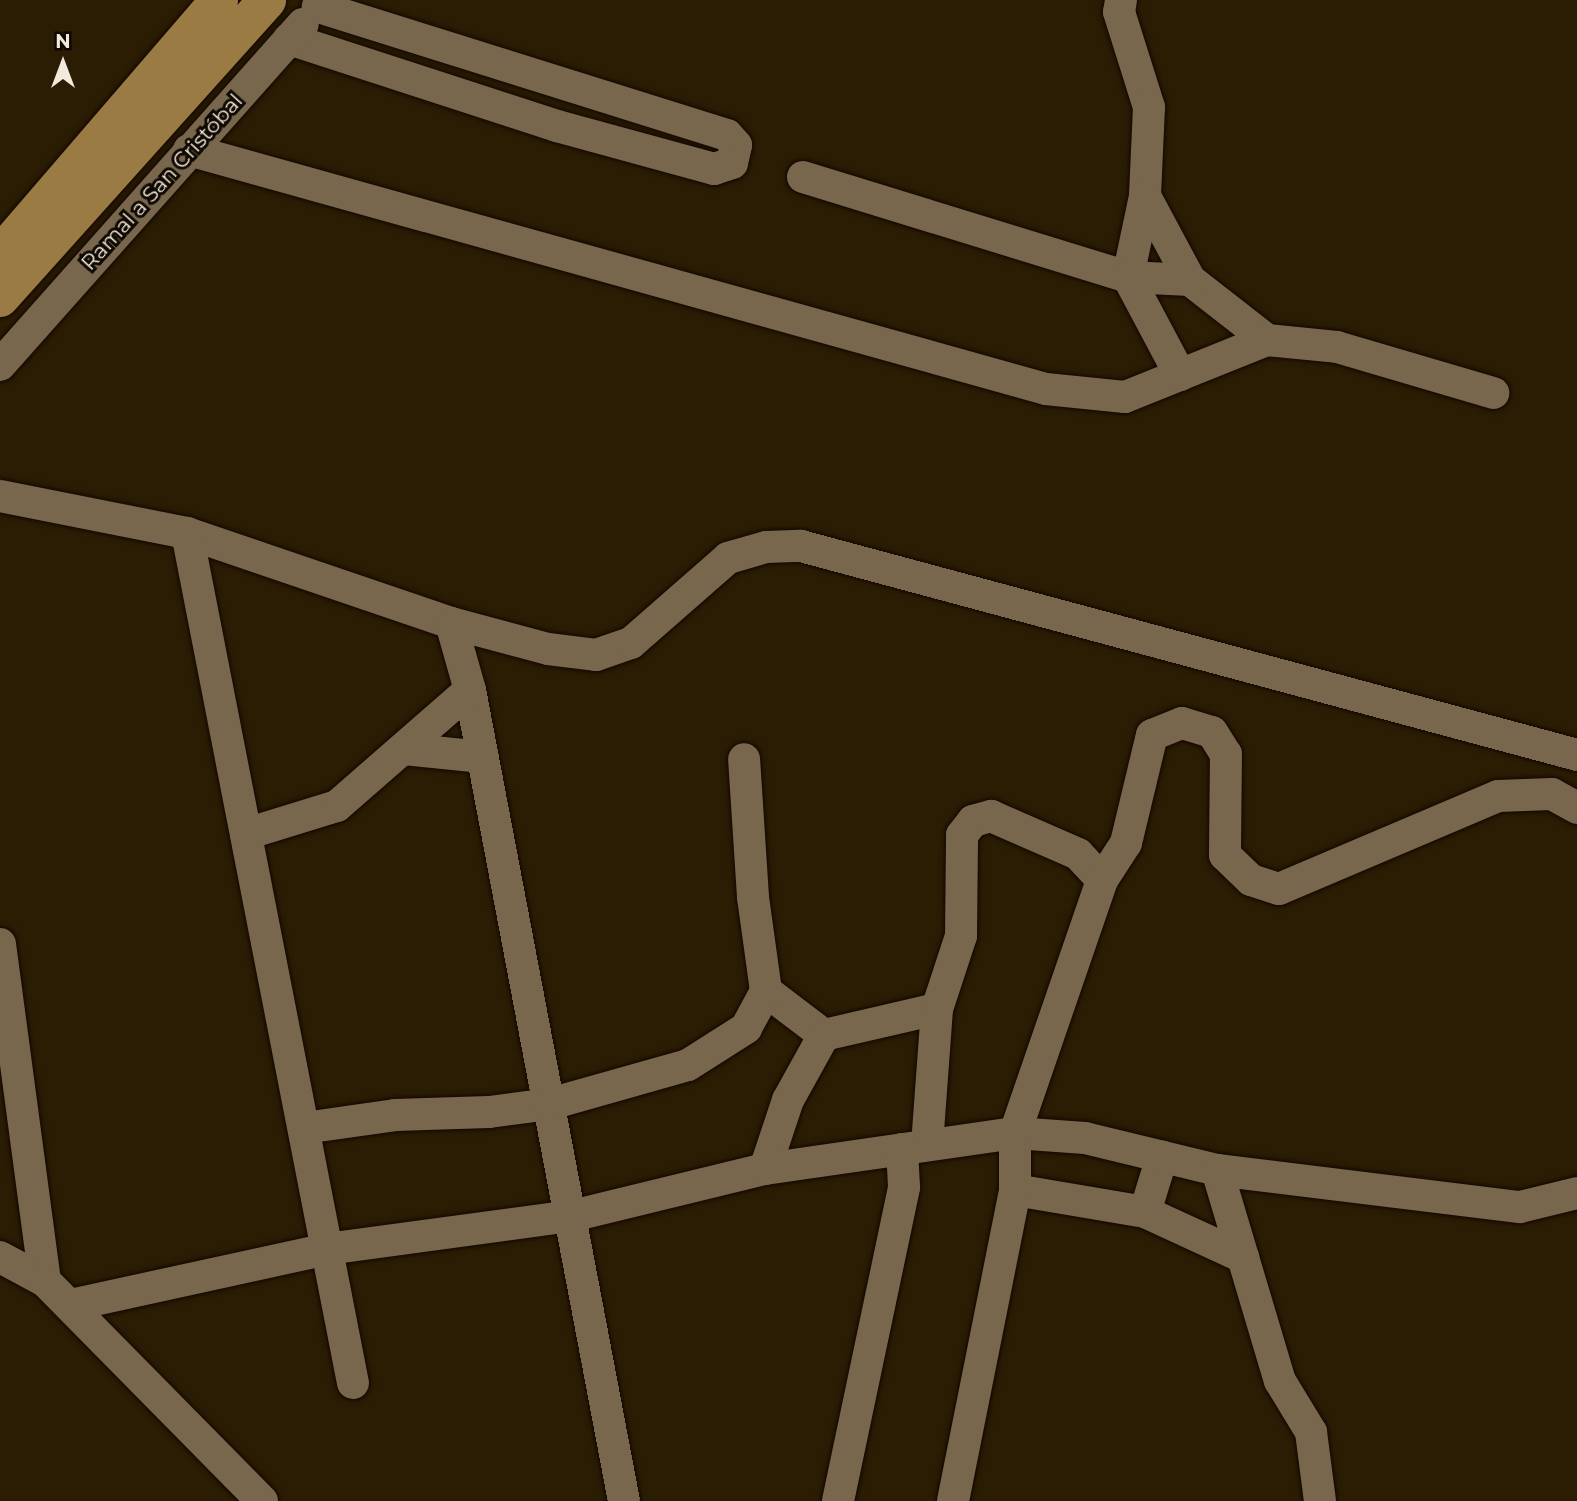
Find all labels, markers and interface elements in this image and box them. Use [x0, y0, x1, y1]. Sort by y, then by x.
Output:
north arrow [28, 28, 98, 98]
text: N [55, 30, 71, 53]
street label: Ramal a San Cristóbal [76, 89, 248, 275]

